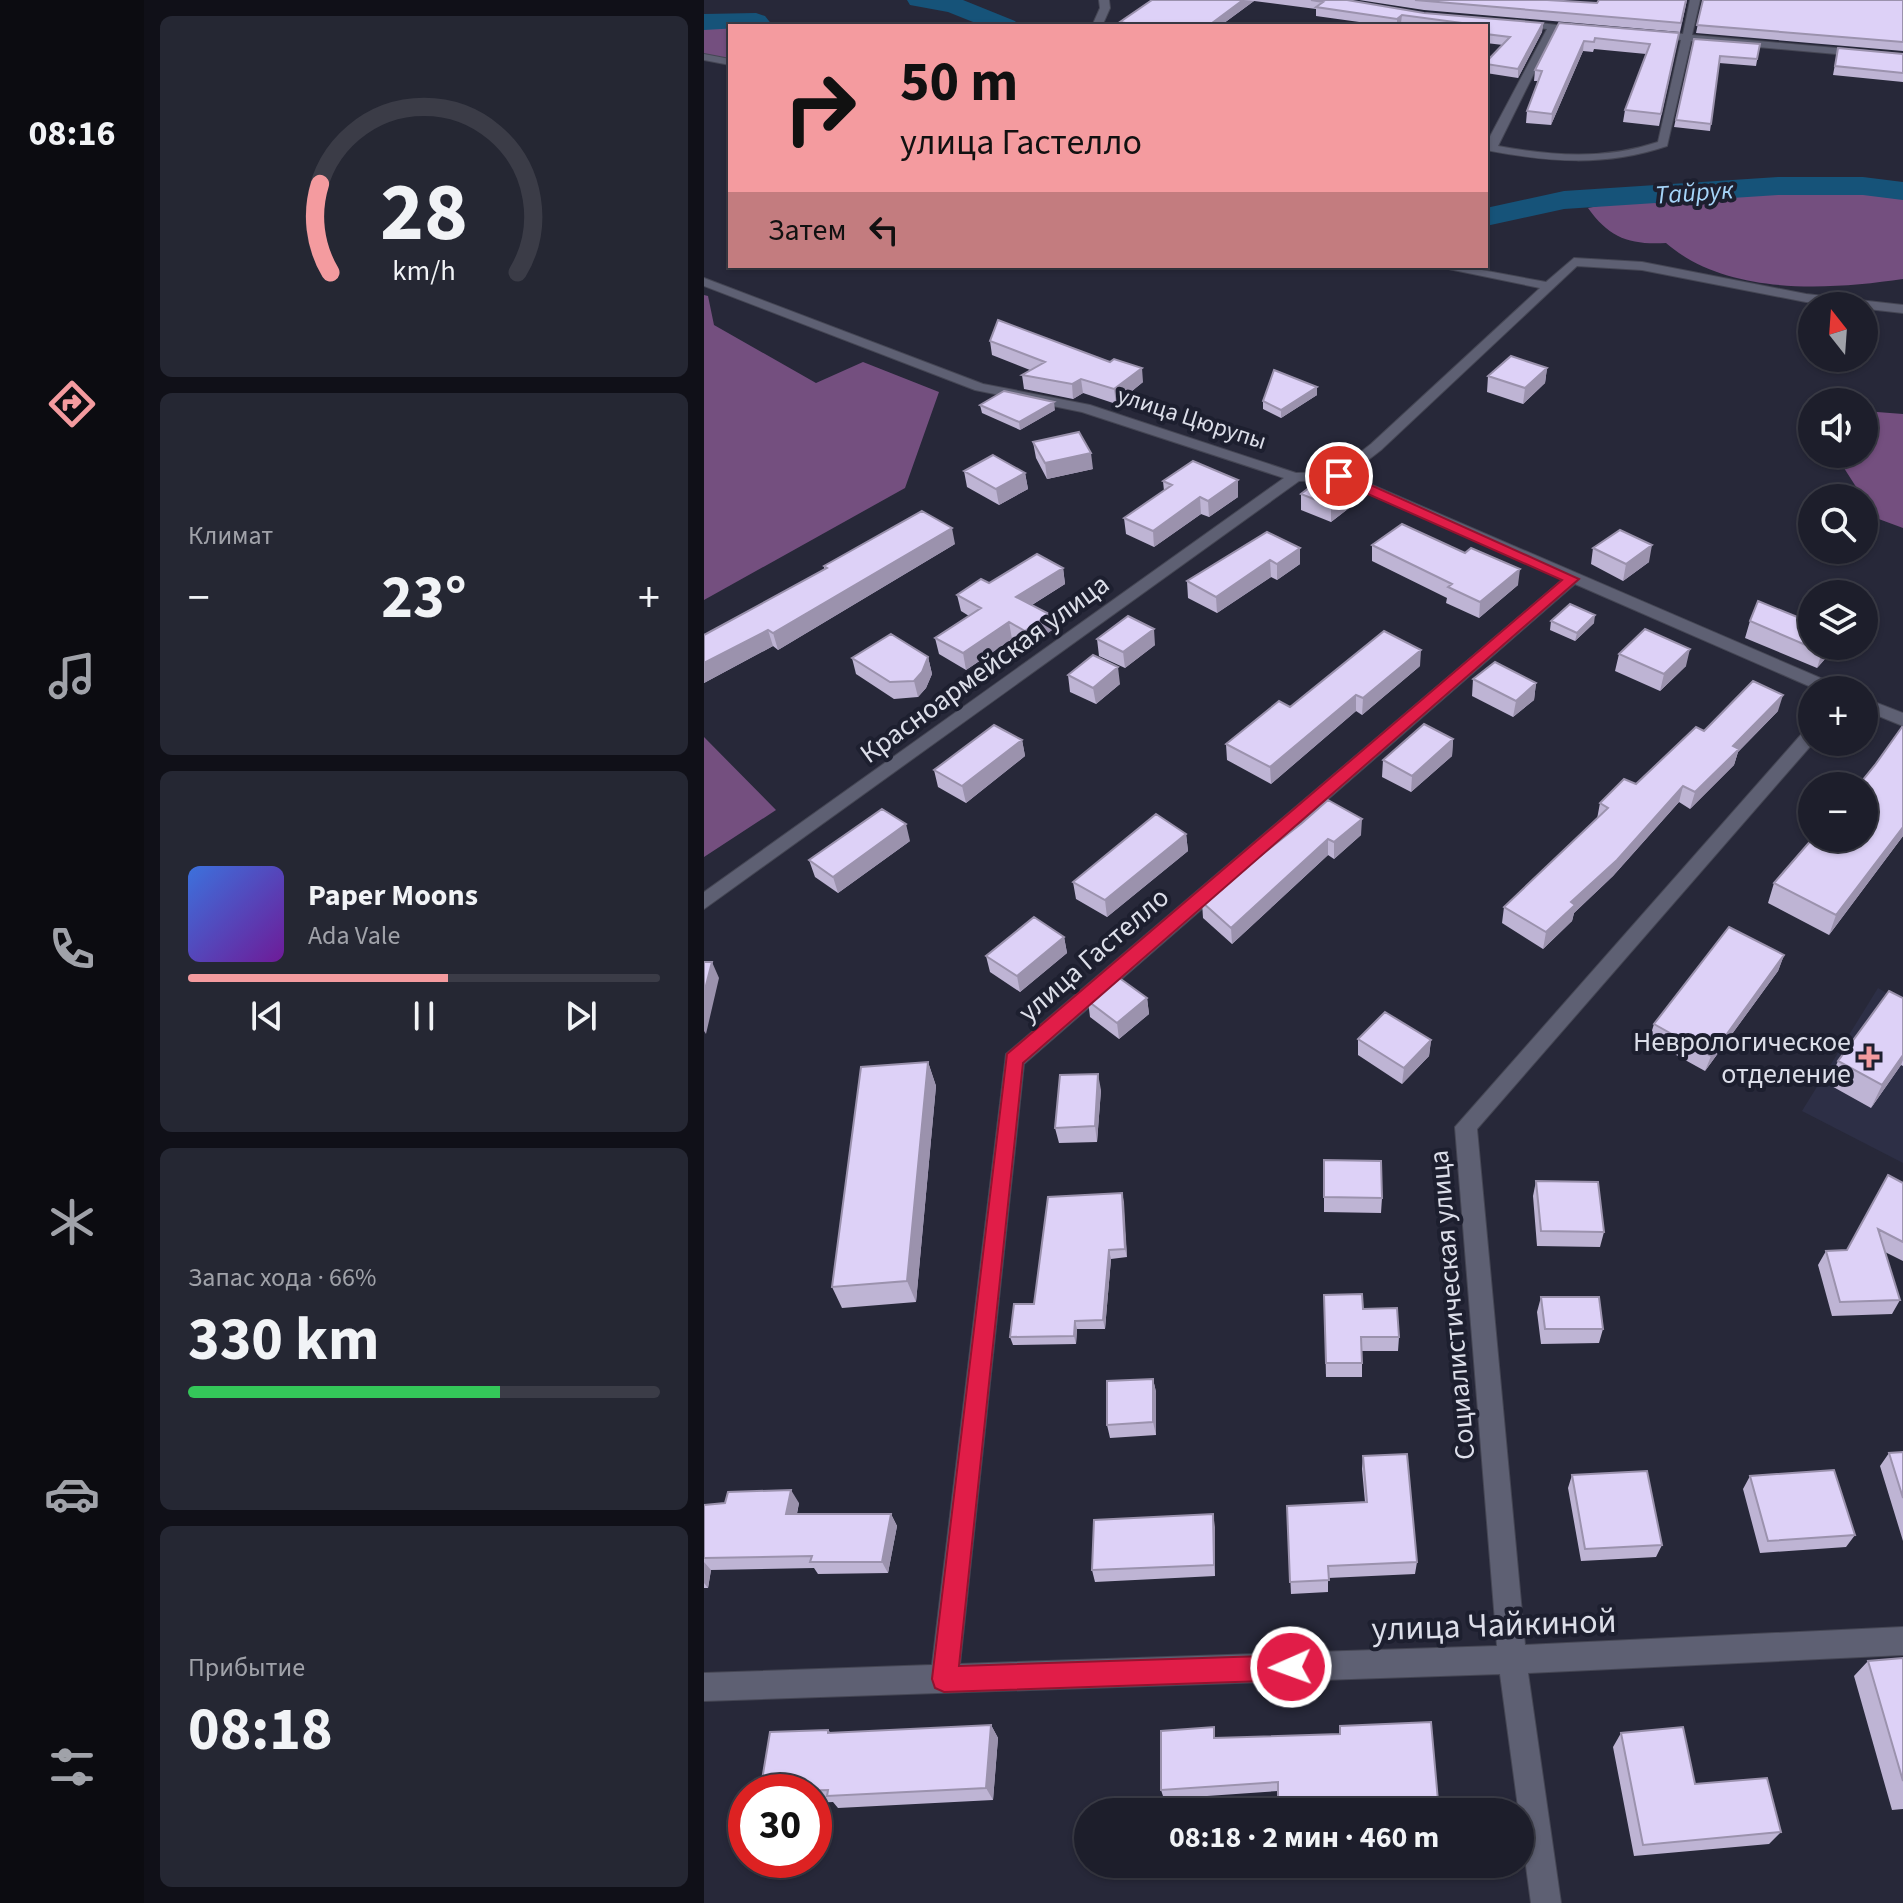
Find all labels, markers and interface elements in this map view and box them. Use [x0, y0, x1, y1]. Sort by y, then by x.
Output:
text: 50 m [900, 43, 1018, 122]
icon: right [768, 56, 872, 160]
text: 08:16 [29, 108, 115, 159]
text: улица Гастелло [900, 117, 1142, 168]
text: 28 [380, 153, 468, 271]
water label: Тайрук [1654, 171, 1735, 214]
icon: left [862, 208, 906, 252]
text: Затем [768, 209, 846, 252]
text: km/h [392, 251, 456, 291]
north arrow [1798, 292, 1878, 372]
map controls [1798, 292, 1878, 852]
icon: directions [44, 376, 100, 432]
street label: улица Цюрупы [1113, 378, 1271, 459]
button: sound [1798, 388, 1878, 468]
pin [1305, 442, 1373, 510]
icon: arrive [1317, 454, 1361, 498]
button: search [1798, 484, 1878, 564]
text: Климат [188, 517, 273, 554]
text: 23° [381, 556, 467, 641]
street label: Красноармейская улица [852, 565, 1118, 773]
text: − [188, 567, 210, 630]
text: + [638, 567, 660, 630]
button: layers [1798, 580, 1878, 660]
icon: music [44, 648, 100, 704]
button: + [1798, 676, 1878, 756]
button: − [1798, 772, 1878, 852]
text: Paper Moons [308, 874, 478, 917]
street label: улица Гастелло [1009, 878, 1178, 1032]
text: Ada Vale [308, 917, 400, 954]
icon: phone [44, 921, 100, 977]
icon: previous [245, 994, 289, 1038]
icon: pause [402, 994, 446, 1038]
icon: next [559, 994, 603, 1038]
place label: Неврологическое отделение [1633, 1022, 1851, 1094]
marker: Неврологическое отделение [1858, 1046, 1880, 1068]
street label: Социалистическая улица [1419, 1148, 1485, 1461]
icon: climate [44, 1194, 100, 1250]
text: Запас хода · 66% [188, 1259, 376, 1296]
text: 330 km [188, 1298, 379, 1383]
icon: car [44, 1466, 100, 1522]
street label: улица Чайкиной [1371, 1597, 1618, 1654]
position arrow [1249, 1625, 1333, 1709]
text: Прибытие [188, 1649, 305, 1686]
text: 08:18 [188, 1688, 333, 1773]
icon: filters [44, 1739, 100, 1795]
speed limit sign: 30 [728, 1774, 832, 1878]
text: 08:18 · 2 мин · 460 m [1169, 1816, 1439, 1859]

